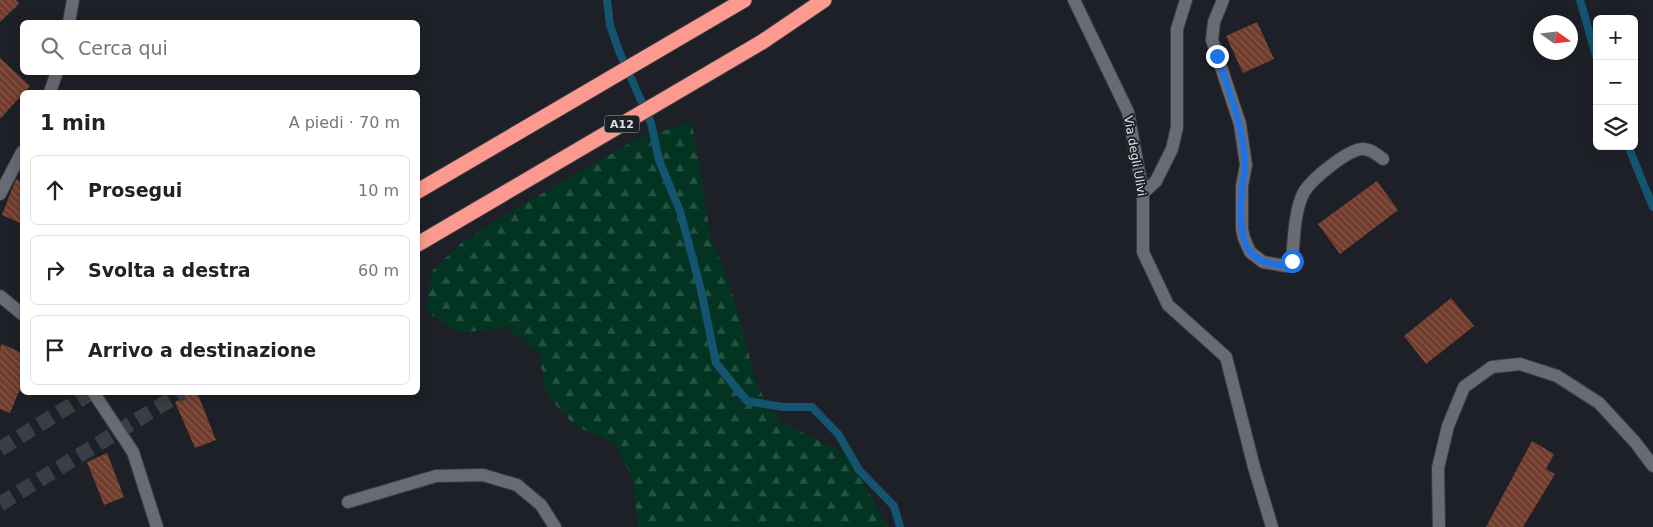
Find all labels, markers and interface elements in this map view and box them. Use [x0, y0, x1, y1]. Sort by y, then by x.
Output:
north arrow [1533, 15, 1578, 60]
map controls [1593, 15, 1638, 150]
button: + [1593, 15, 1638, 60]
search box [20, 20, 420, 75]
icon: search [38, 34, 66, 62]
text: Cerca qui [78, 37, 168, 59]
route end [1206, 45, 1229, 68]
button: − [1593, 60, 1638, 105]
button: layers [1593, 105, 1638, 150]
text: 1 min [40, 111, 106, 135]
text: A piedi · 70 m [289, 113, 400, 132]
street label: Via degli Ulivi [1121, 115, 1149, 197]
road number: A12 [604, 116, 640, 132]
icon: ahead [41, 176, 69, 204]
text: Prosegui [88, 179, 182, 201]
text: 10 m [358, 181, 399, 200]
route start [1281, 250, 1304, 273]
icon: right [41, 256, 69, 284]
text: Svolta a destra [88, 259, 251, 281]
text: 60 m [358, 261, 399, 280]
icon: arrive [41, 336, 69, 364]
text: Arrivo a destinazione [88, 339, 316, 361]

